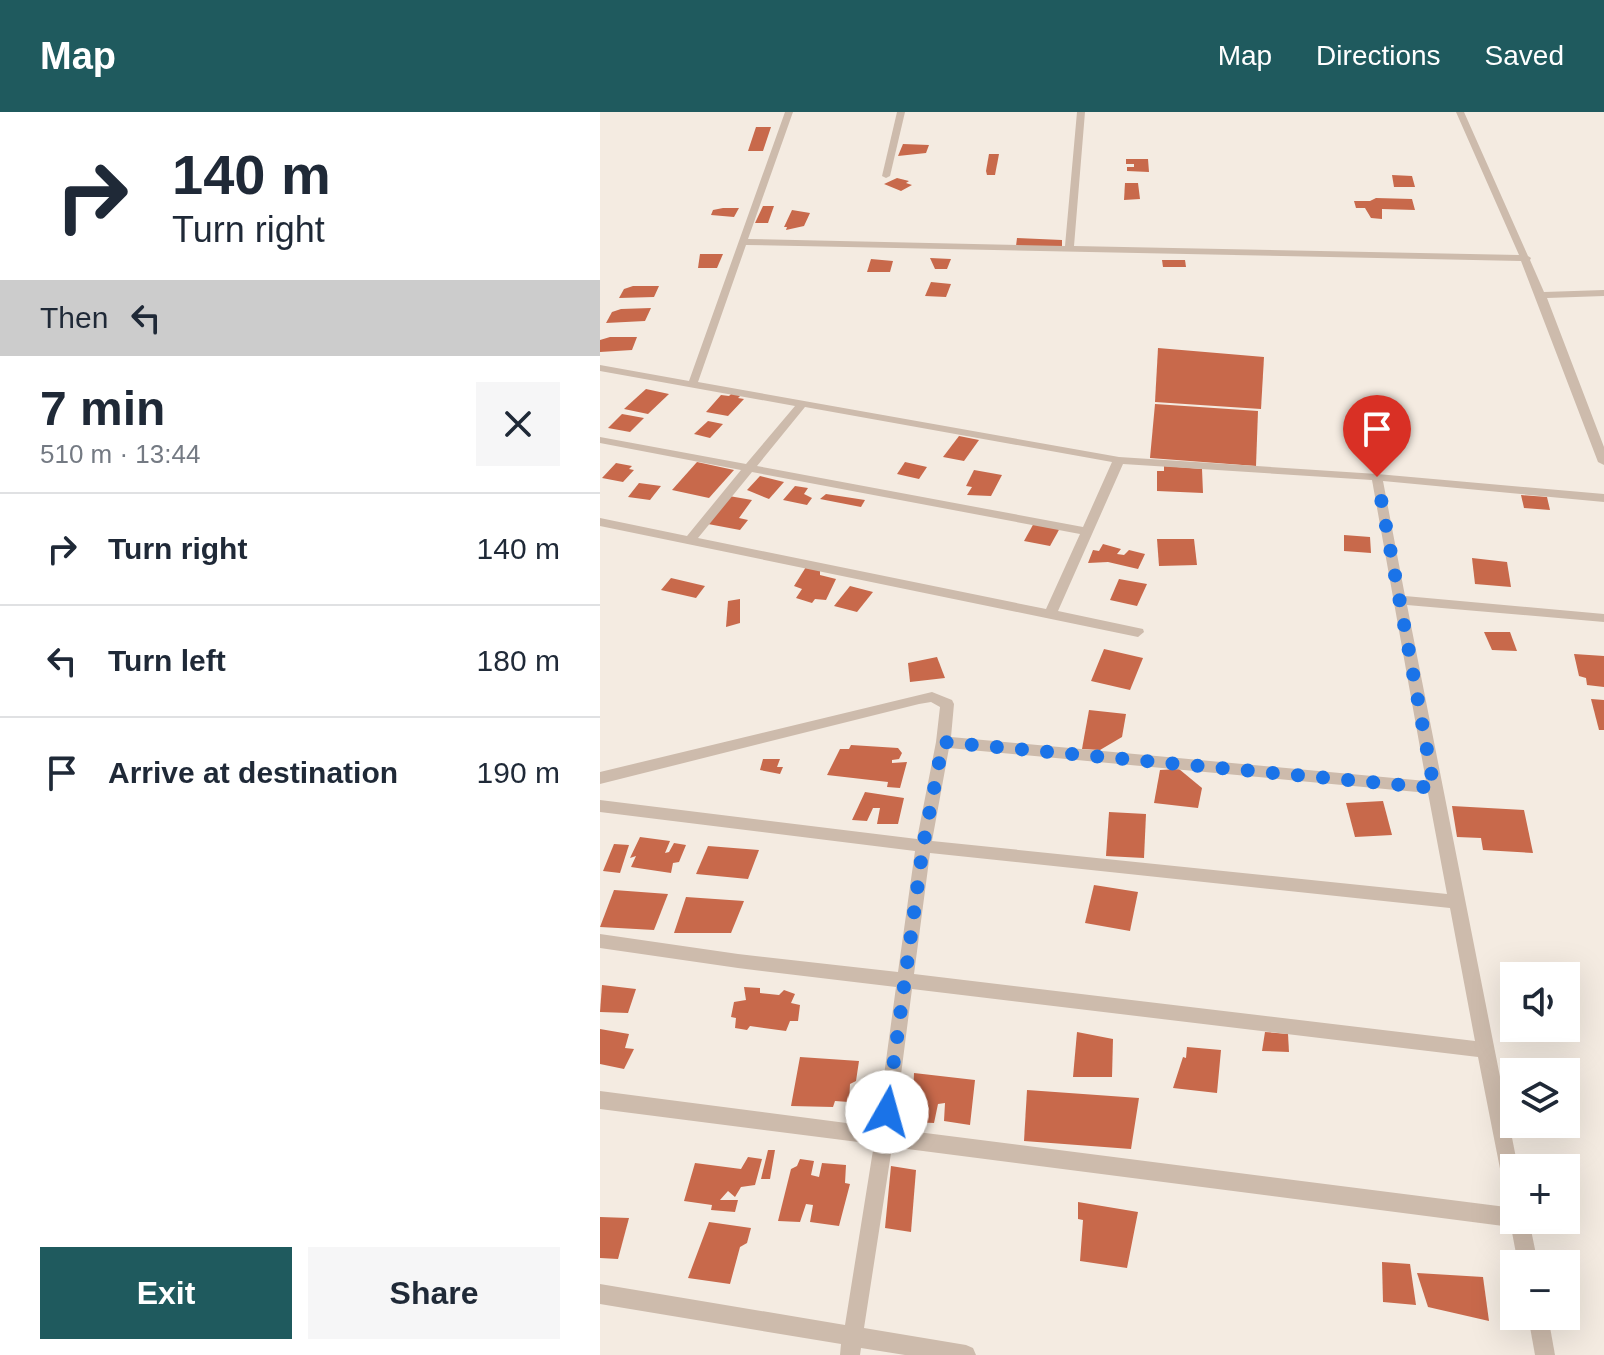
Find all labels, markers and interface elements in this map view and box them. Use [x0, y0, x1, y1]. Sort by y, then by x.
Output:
text: Map [40, 35, 116, 77]
text: Map [1218, 40, 1272, 71]
text: Directions [1316, 40, 1441, 71]
text: Saved [1485, 40, 1564, 71]
text: 140 m [172, 143, 331, 206]
icon: right [40, 144, 144, 248]
text: Turn right [172, 209, 325, 250]
icon: left [124, 296, 168, 340]
text: Then [40, 301, 108, 334]
text: 7 min [40, 382, 165, 435]
button: close [476, 382, 560, 466]
pin [1343, 395, 1411, 477]
icon: arrive [1355, 407, 1399, 451]
text: 510 m · 13:44 [40, 439, 200, 469]
icon: right [40, 527, 84, 571]
text: Turn right [108, 532, 247, 565]
text: 140 m [477, 532, 560, 565]
icon: left [40, 639, 84, 683]
text: Turn left [108, 644, 226, 677]
text: 180 m [477, 644, 560, 677]
icon: arrive [40, 751, 84, 795]
text: Arrive at destination [108, 756, 398, 789]
text: 190 m [477, 756, 560, 789]
map controls [1500, 962, 1580, 1330]
button: sound [1500, 962, 1580, 1042]
button: layers [1500, 1058, 1580, 1138]
position arrow [845, 1070, 929, 1154]
button: + [1500, 1154, 1580, 1234]
button: Exit [40, 1247, 292, 1339]
button: Share [308, 1247, 560, 1339]
button: − [1500, 1250, 1580, 1330]

